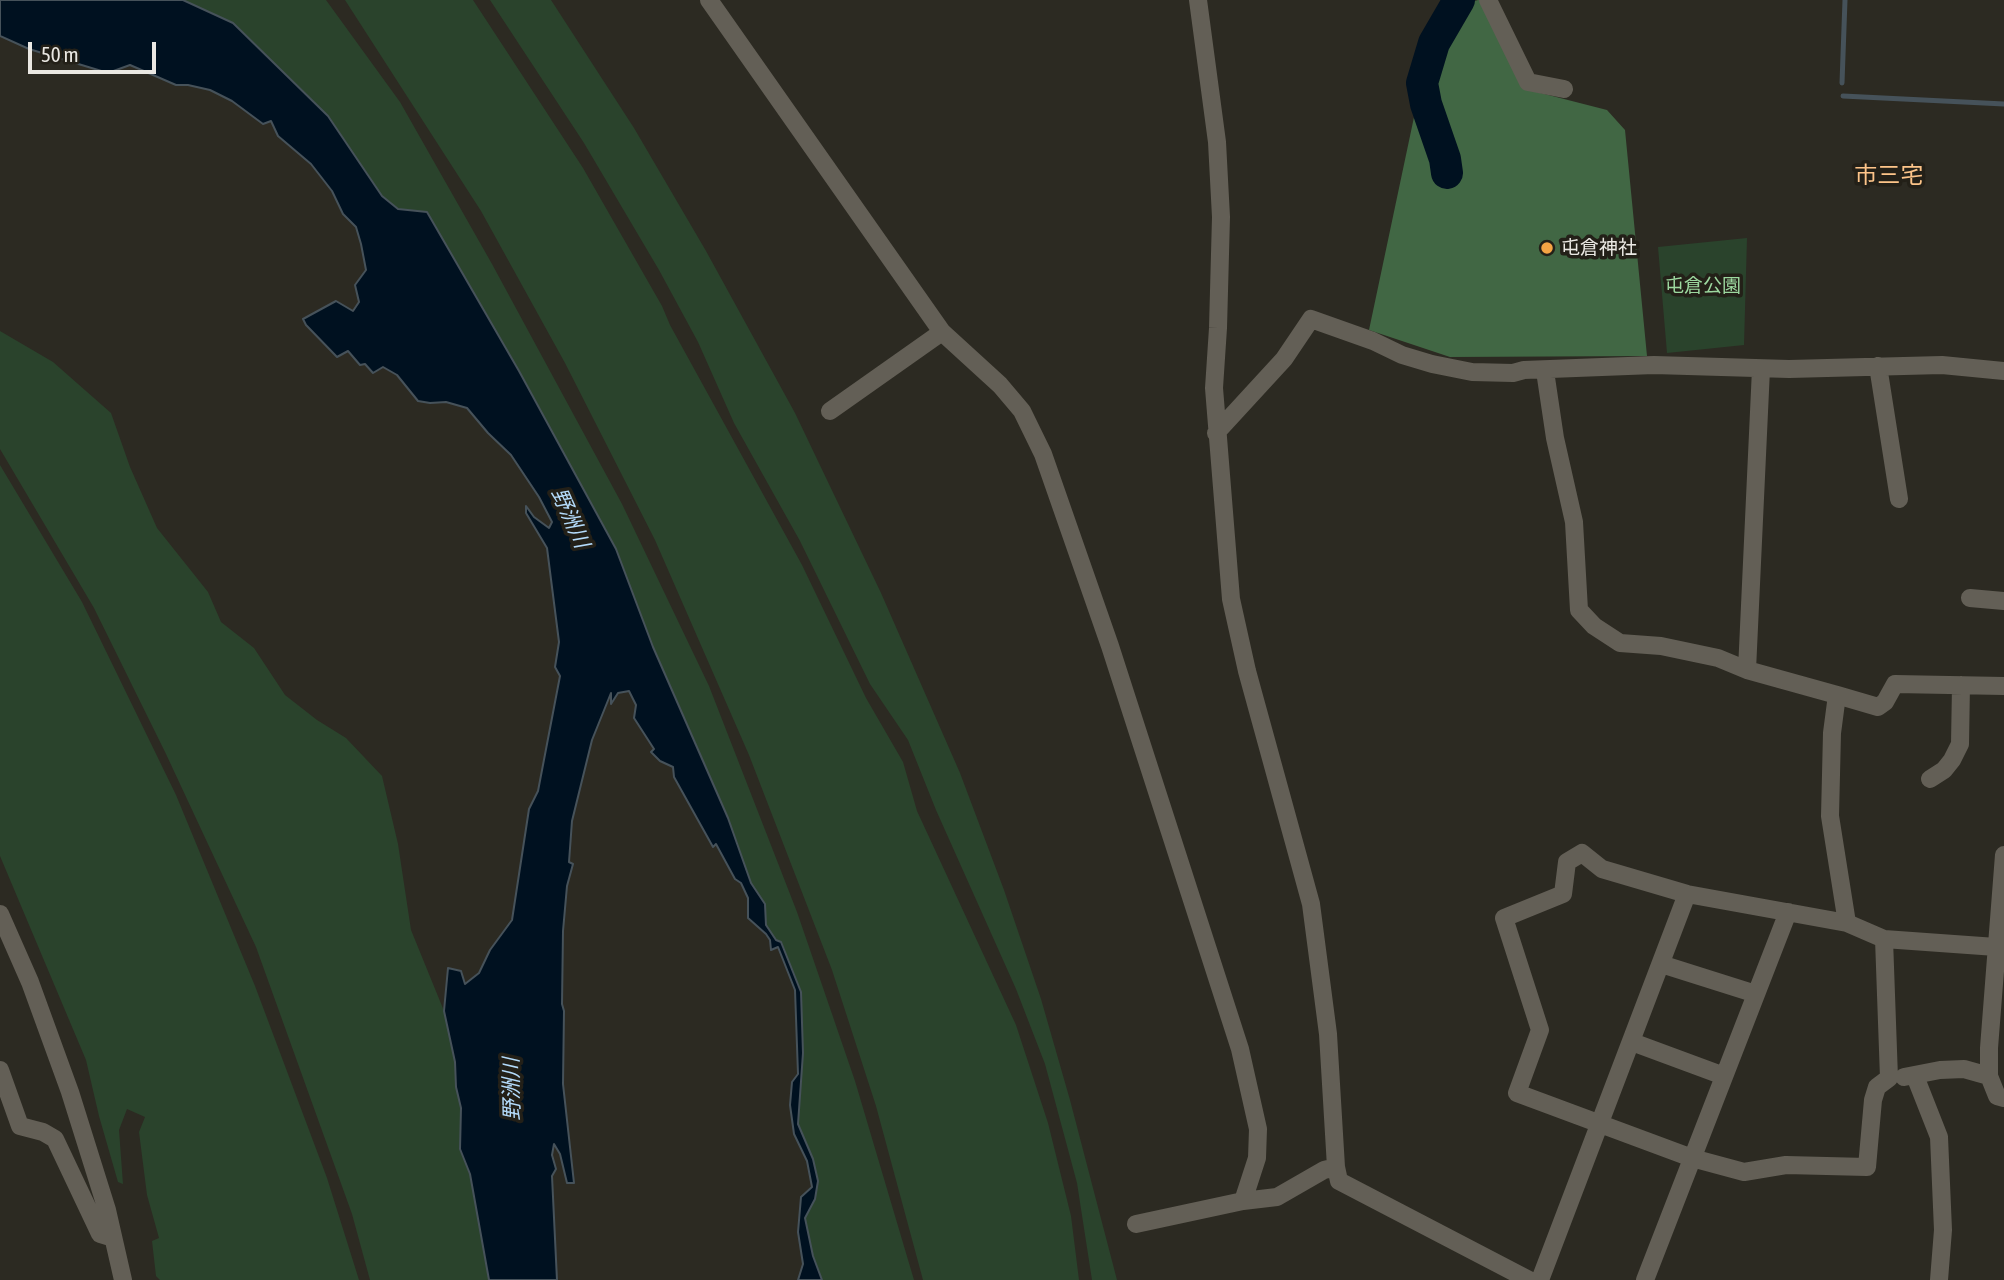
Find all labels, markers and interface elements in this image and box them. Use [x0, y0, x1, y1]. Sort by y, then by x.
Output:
scale bar [32, 28, 159, 72]
text: 50 m [41, 42, 79, 66]
district label: 市三宅 [1855, 162, 1923, 190]
place label: 屯倉神社 [1561, 237, 1637, 259]
marker: 屯倉神社 [1539, 240, 1555, 256]
park label: 屯倉公園 [1665, 275, 1741, 297]
water label: 野洲川 [546, 484, 594, 552]
water label: 野洲川 [499, 1057, 525, 1121]

